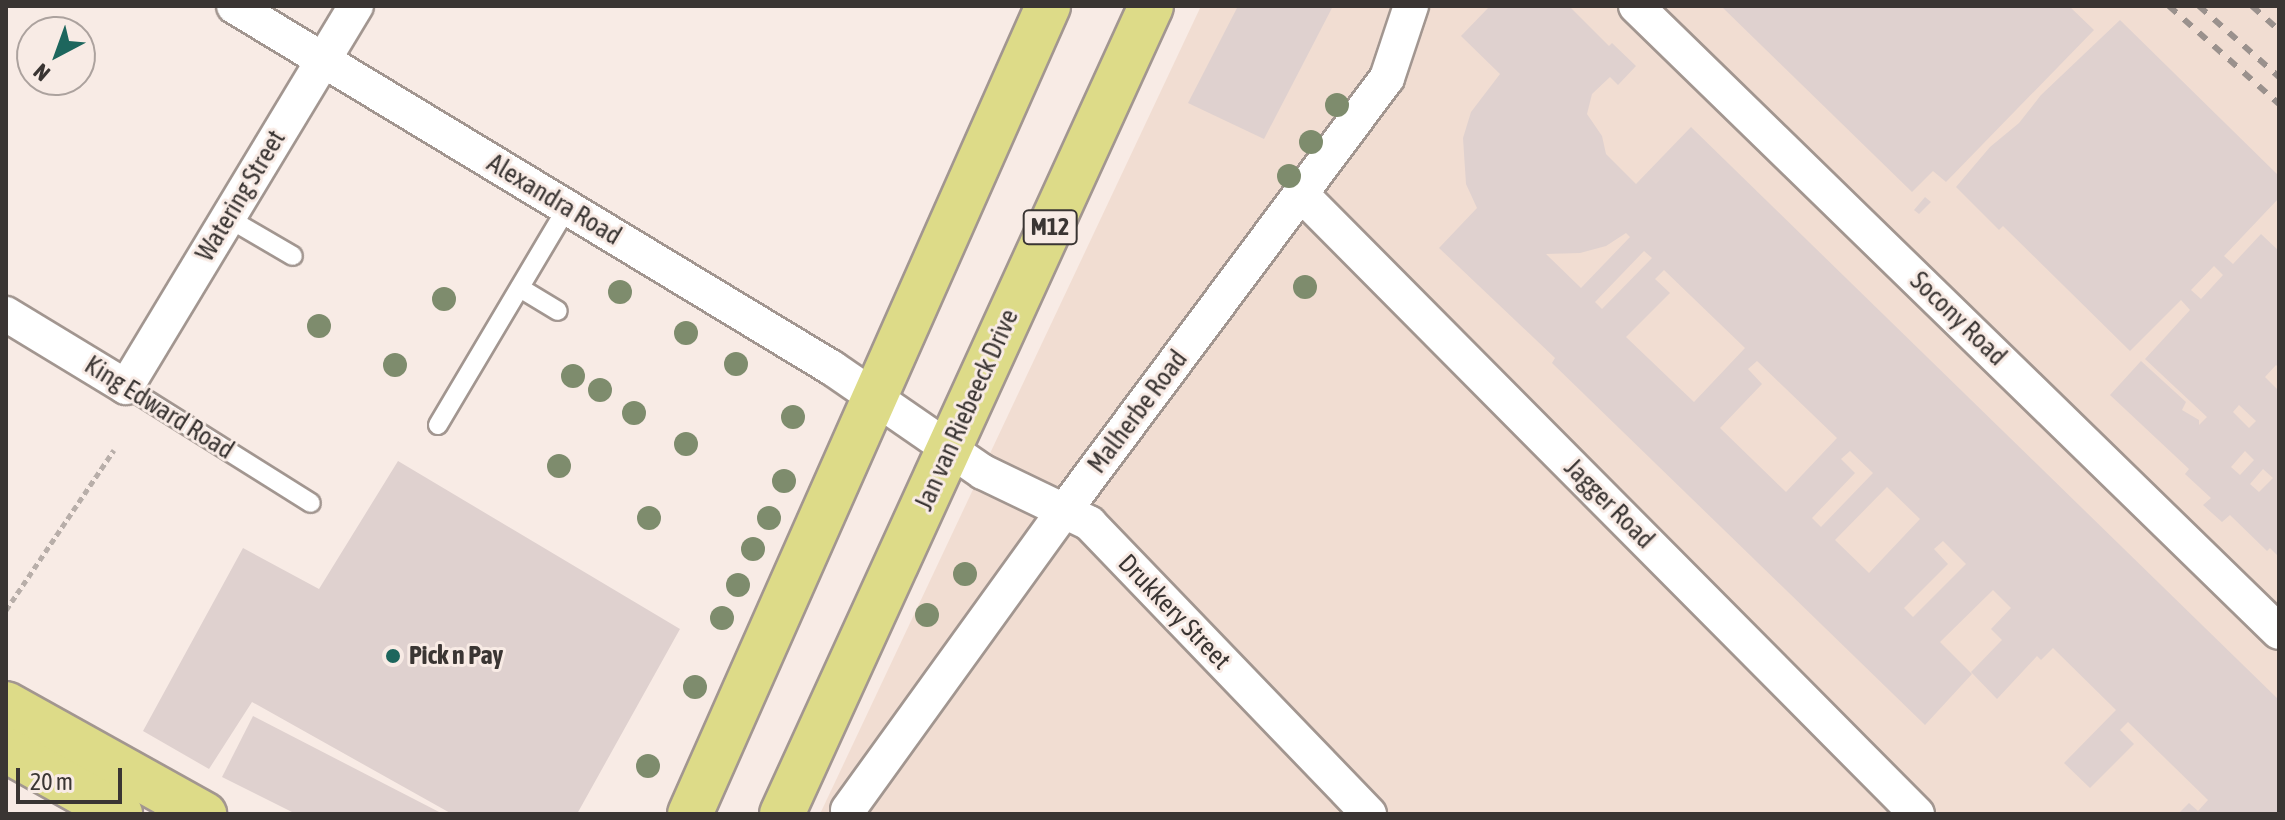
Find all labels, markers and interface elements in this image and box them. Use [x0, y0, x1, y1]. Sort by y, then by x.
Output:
north arrow [16, 16, 96, 96]
text: N [28, 59, 55, 87]
street label: Watering Street [190, 125, 292, 267]
street label: Alexandra Road [481, 148, 627, 252]
road number: M12 [1022, 207, 1078, 247]
street label: Socony Road [1903, 266, 2013, 372]
street label: Jan van Riebeeck Drive [909, 305, 1025, 515]
street label: Malherbe Road [1082, 344, 1194, 480]
street label: King Edward Road [79, 350, 239, 466]
street label: Jagger Road [1558, 453, 1660, 555]
street label: Drukkery Street [1111, 548, 1237, 676]
place label: Pick n Pay [409, 640, 503, 672]
marker: Pick n Pay [384, 647, 402, 665]
scale bar [20, 752, 126, 802]
text: 20 m [30, 768, 73, 795]

